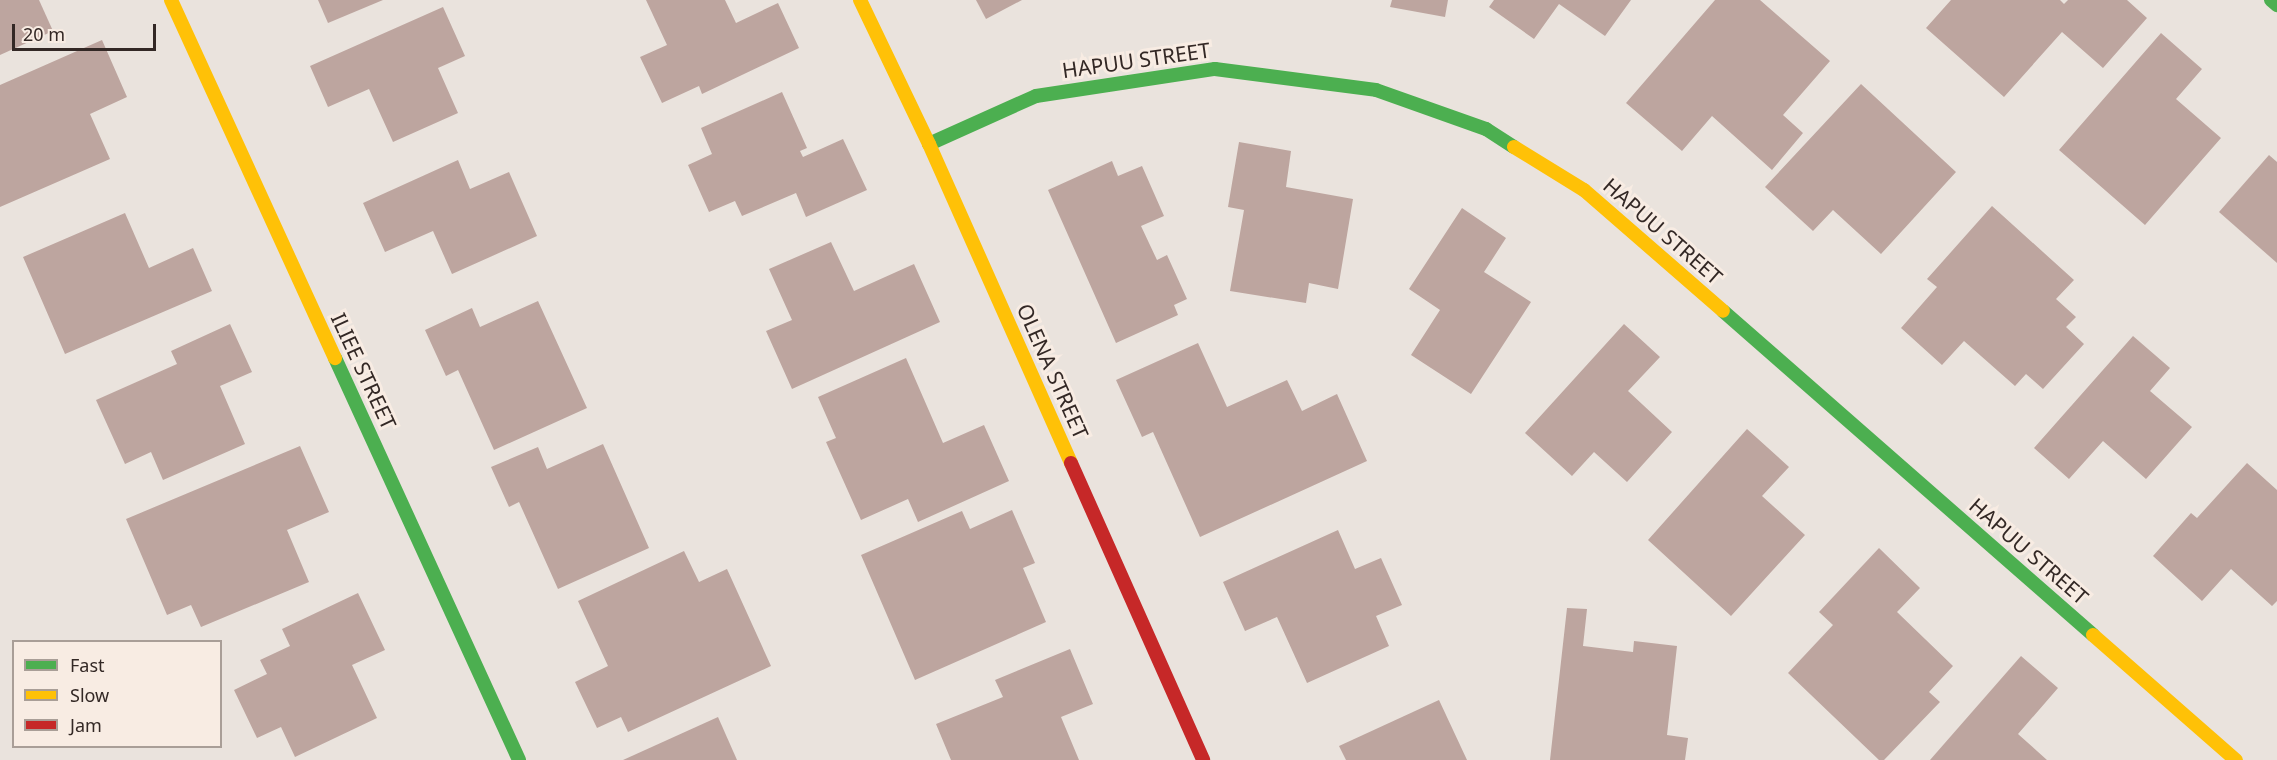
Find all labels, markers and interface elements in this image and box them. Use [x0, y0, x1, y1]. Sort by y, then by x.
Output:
scale bar [15, 12, 159, 50]
text: 20 m [23, 22, 65, 46]
street label: HAPUU STREET [1060, 37, 1212, 83]
street label: HAPUU STREET [1598, 173, 1728, 289]
street label: OLENA STREET [1012, 300, 1094, 442]
street label: ILIEE STREET [326, 309, 402, 433]
street label: HAPUU STREET [1964, 493, 2094, 609]
legend [12, 640, 222, 748]
text: Fast [70, 653, 105, 677]
text: Slow [70, 683, 109, 707]
text: Jam [70, 713, 102, 737]

